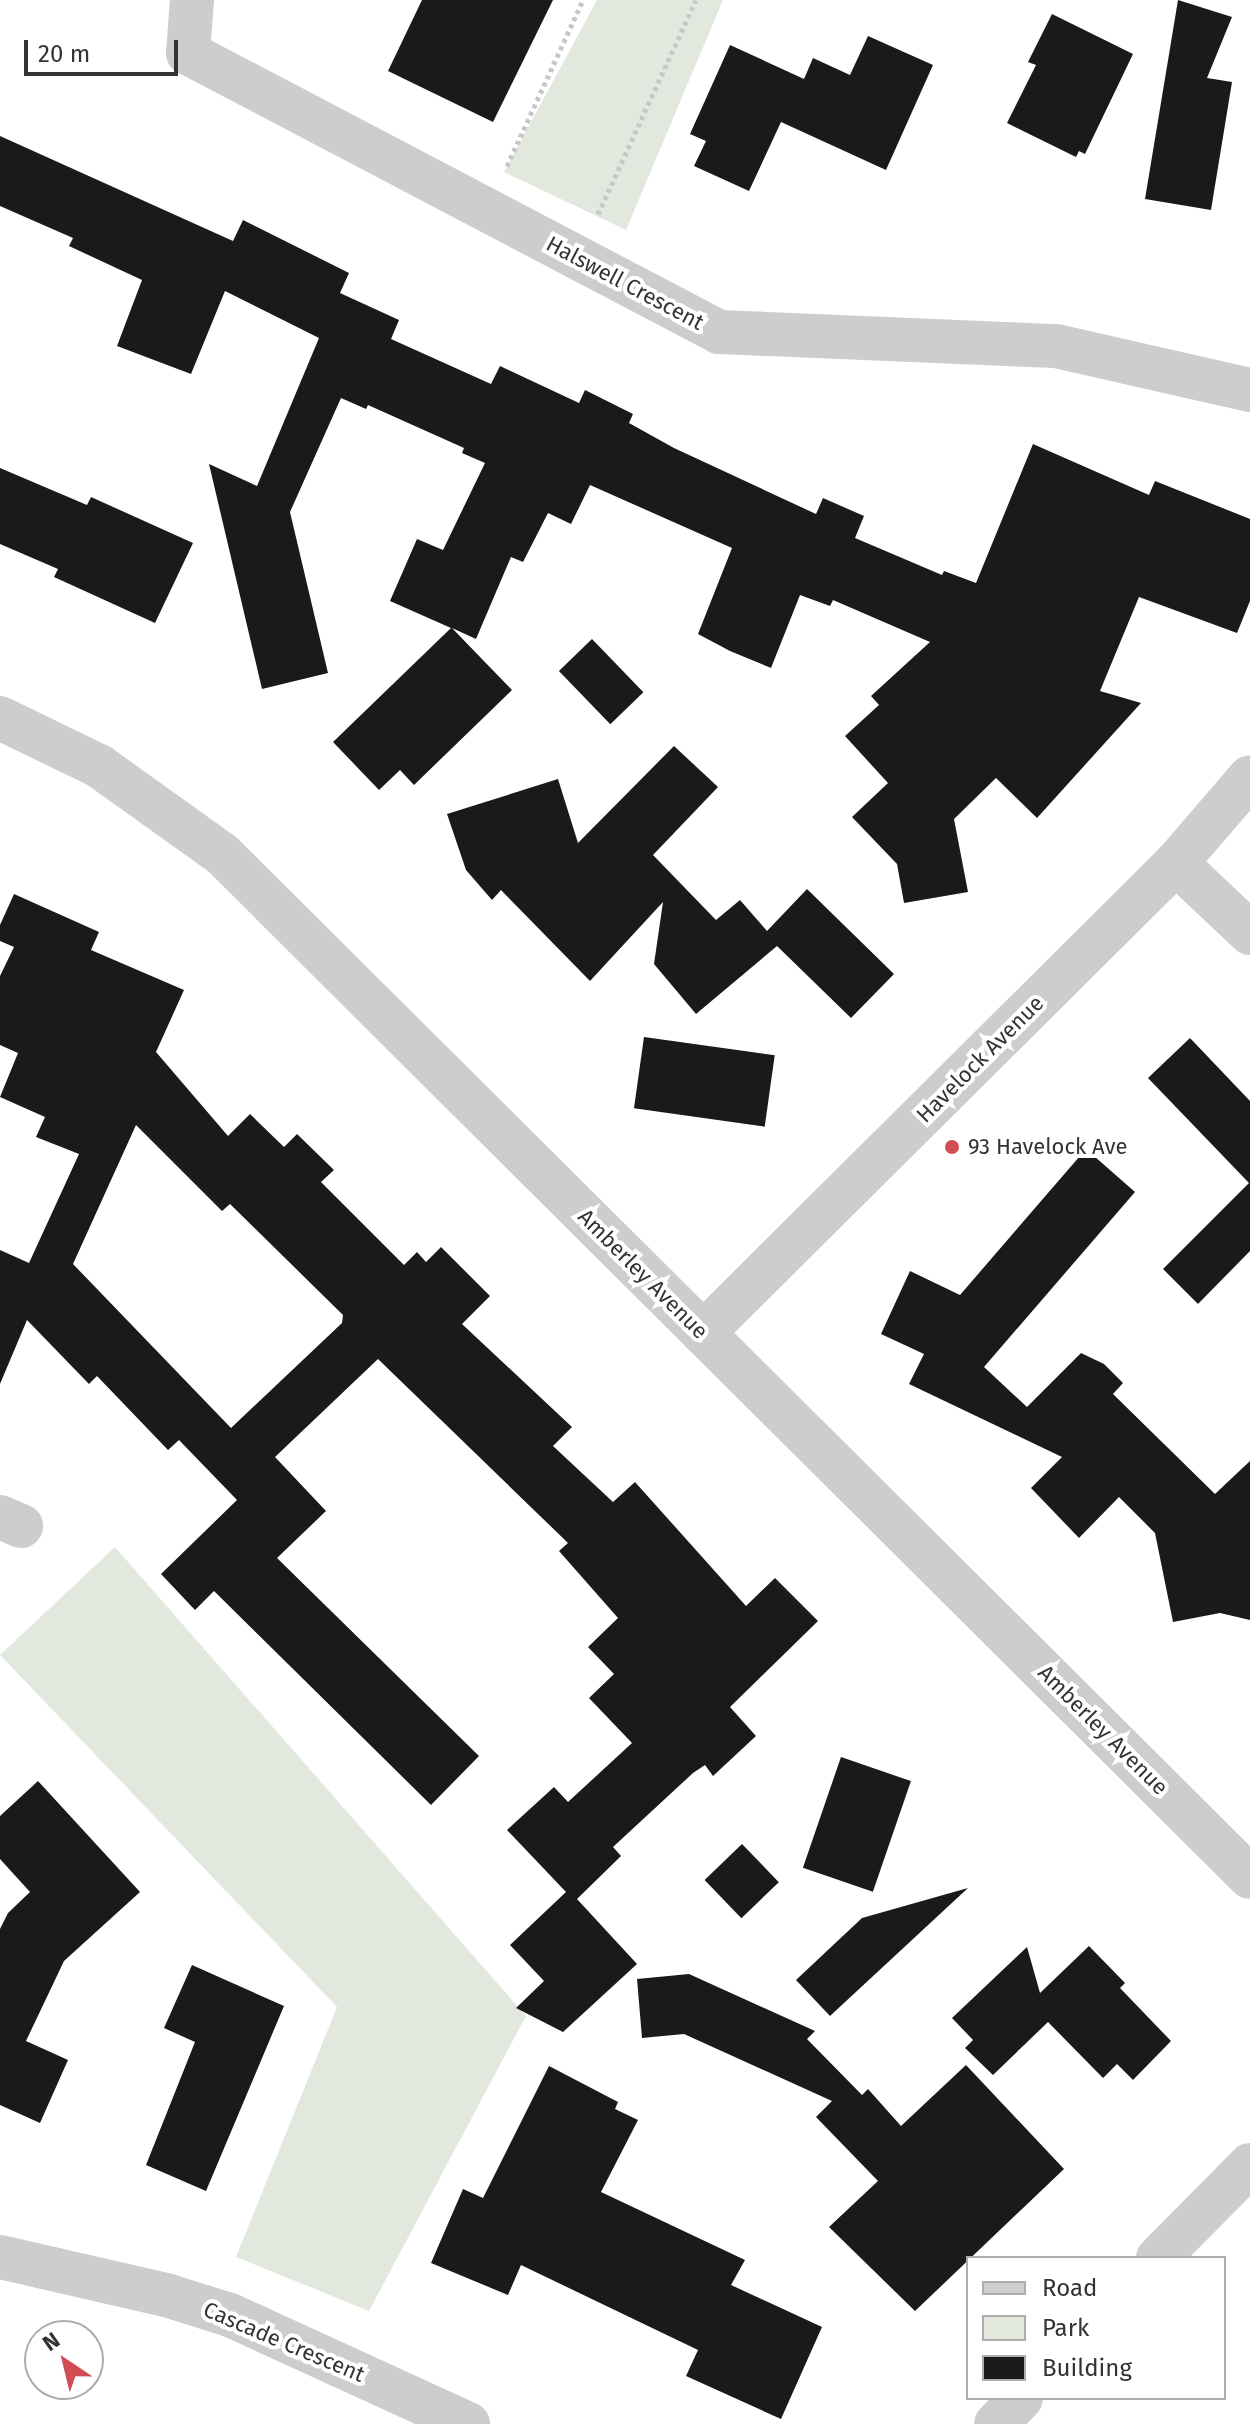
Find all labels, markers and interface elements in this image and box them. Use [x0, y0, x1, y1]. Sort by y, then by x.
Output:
scale bar [28, 24, 182, 74]
text: 20 m [38, 40, 90, 68]
street label: Halswell Crescent [542, 230, 708, 336]
street label: Havelock Avenue [911, 990, 1049, 1128]
place label: 93 Havelock Ave [968, 1134, 1127, 1160]
marker: 93 Havelock Ave [943, 1138, 961, 1156]
street label: Amberley Avenue [573, 1204, 713, 1344]
street label: Amberley Avenue [1033, 1660, 1173, 1800]
legend [966, 2256, 1226, 2400]
text: Road [1042, 2274, 1097, 2302]
street label: Cascade Crescent [200, 2296, 368, 2388]
text: Park [1042, 2314, 1089, 2342]
north arrow [24, 2320, 104, 2400]
text: N [37, 2326, 65, 2357]
text: Building [1042, 2354, 1132, 2382]

